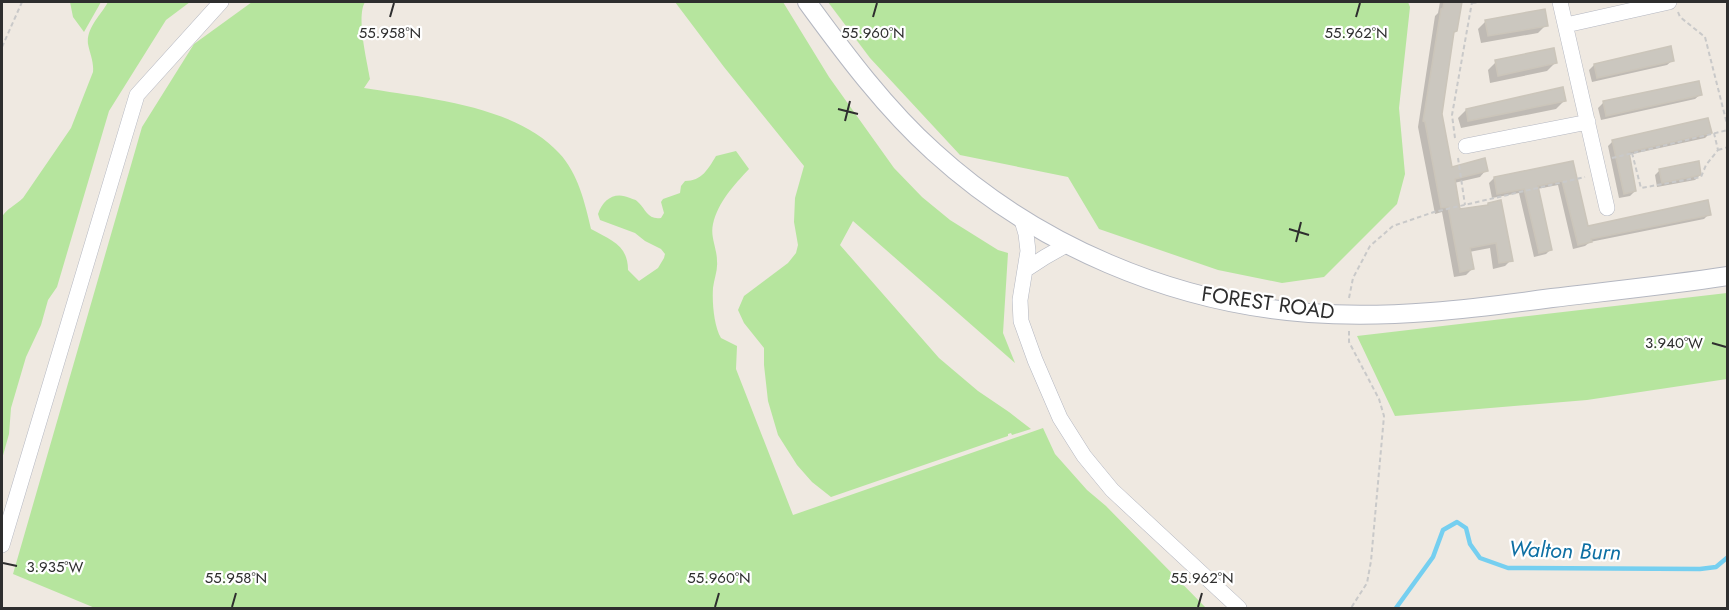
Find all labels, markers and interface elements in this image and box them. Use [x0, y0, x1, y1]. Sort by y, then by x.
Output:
text: 55.958°N [359, 22, 421, 44]
text: 55.960°N [841, 22, 905, 44]
text: 55.962°N [1324, 22, 1388, 44]
street label: FOREST ROAD [1200, 279, 1336, 327]
text: 3.940°W [1645, 332, 1703, 354]
water label: Walton Burn [1508, 532, 1622, 568]
text: 3.935°W [27, 556, 84, 578]
text: 55.958°N [205, 567, 267, 589]
text: 55.960°N [687, 567, 751, 589]
text: 55.962°N [1170, 567, 1234, 589]

